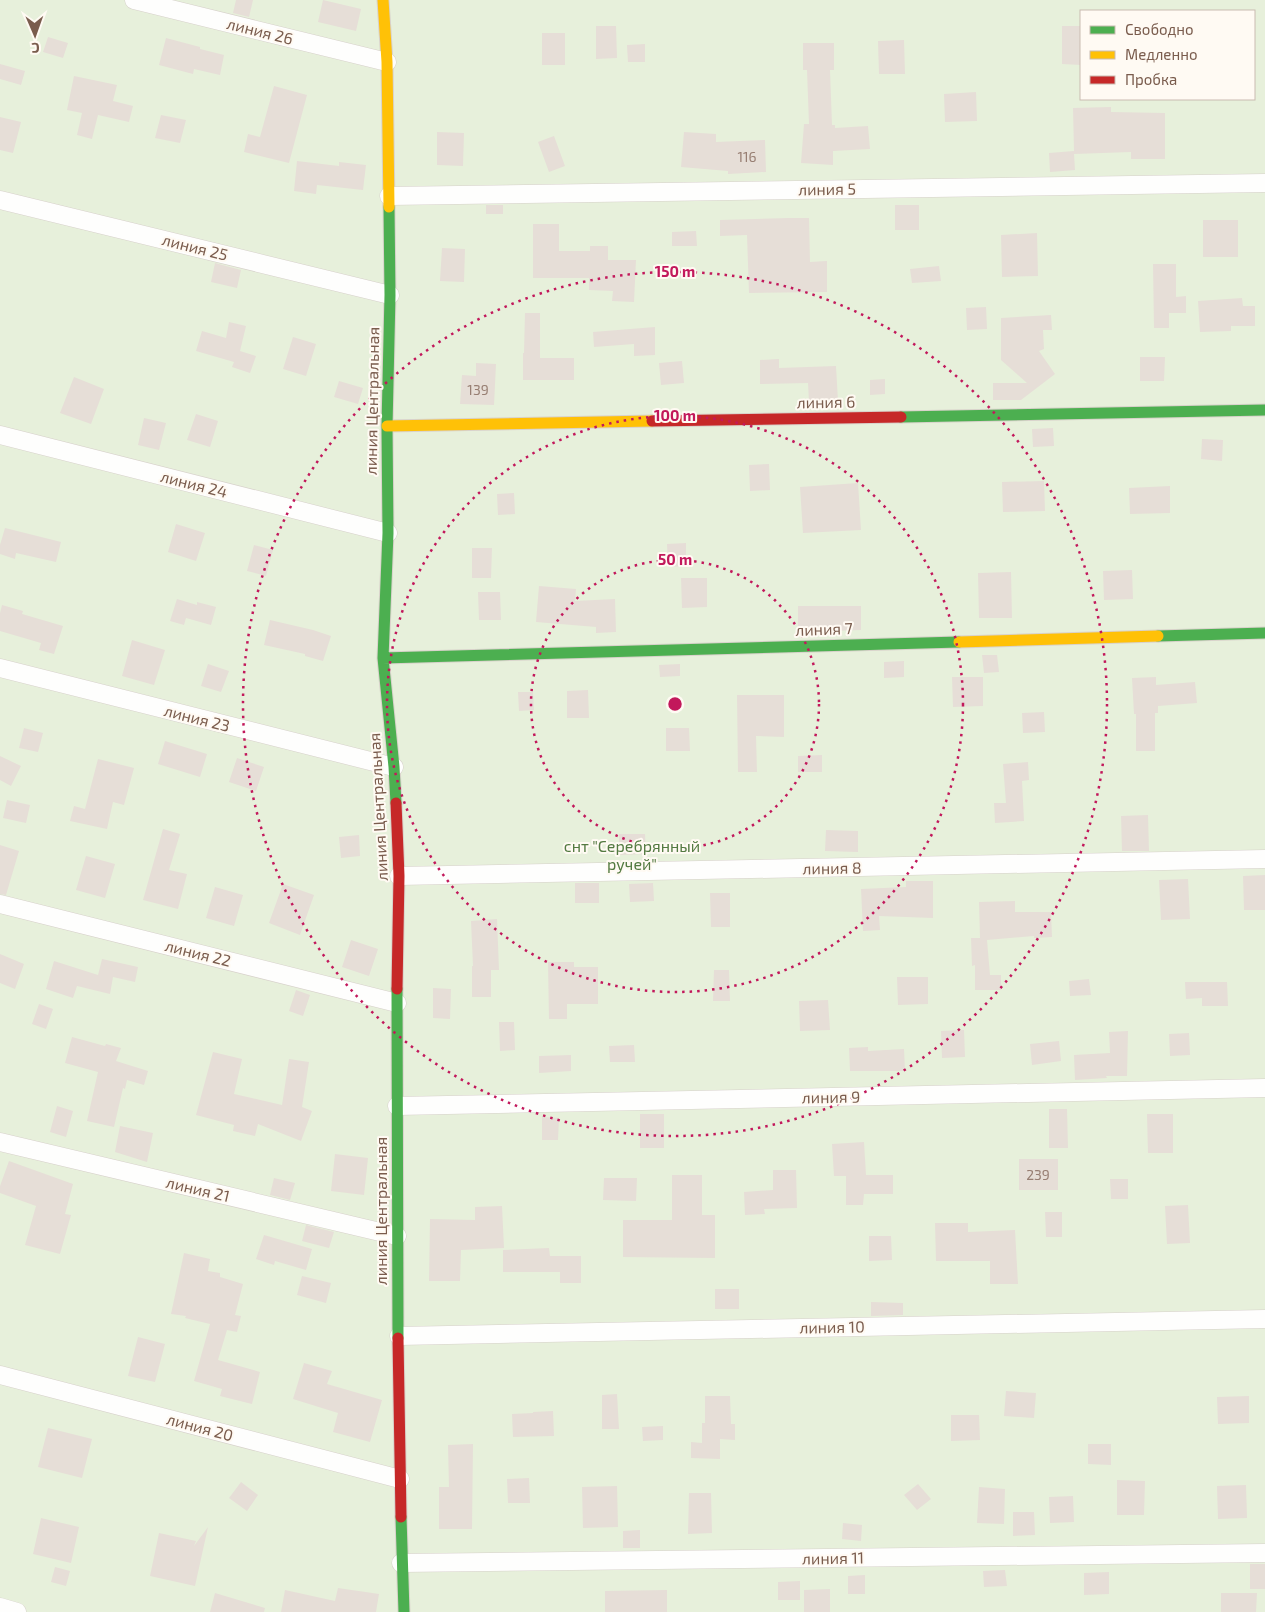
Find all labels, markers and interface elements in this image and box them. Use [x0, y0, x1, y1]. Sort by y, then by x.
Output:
north arrow [10, 10, 60, 60]
legend [1080, 10, 1255, 100]
street label: линия 26 [225, 13, 295, 48]
text: Свободно [1125, 20, 1194, 38]
text: С [31, 40, 40, 57]
text: Медленно [1125, 45, 1198, 63]
text: Пробка [1125, 70, 1177, 88]
house number: 116 [737, 148, 757, 165]
street label: линия 5 [798, 178, 856, 199]
street label: линия 25 [160, 229, 230, 264]
text: 150 m [655, 262, 695, 280]
street label: линия Центральная [361, 327, 382, 475]
house number: 139 [467, 381, 489, 398]
street label: линия 6 [797, 391, 855, 412]
text: 100 m [654, 406, 696, 424]
street label: линия 24 [159, 466, 230, 501]
text: 50 m [658, 550, 692, 568]
street label: линия 7 [795, 618, 853, 639]
centre of rings [666, 695, 684, 713]
street label: линия 23 [162, 700, 232, 735]
street label: линия Центральная [364, 732, 391, 882]
park label: снт "Серебрянный ручей" [564, 836, 700, 874]
street label: линия 8 [802, 857, 862, 878]
street label: линия 22 [163, 935, 233, 970]
street label: линия 9 [802, 1086, 860, 1107]
street label: линия Центральная [371, 1137, 390, 1285]
house number: 239 [1026, 1166, 1050, 1183]
street label: линия 21 [164, 1172, 232, 1205]
street label: линия 10 [799, 1316, 865, 1337]
street label: линия 20 [165, 1409, 235, 1444]
street label: линия 11 [802, 1547, 864, 1568]

